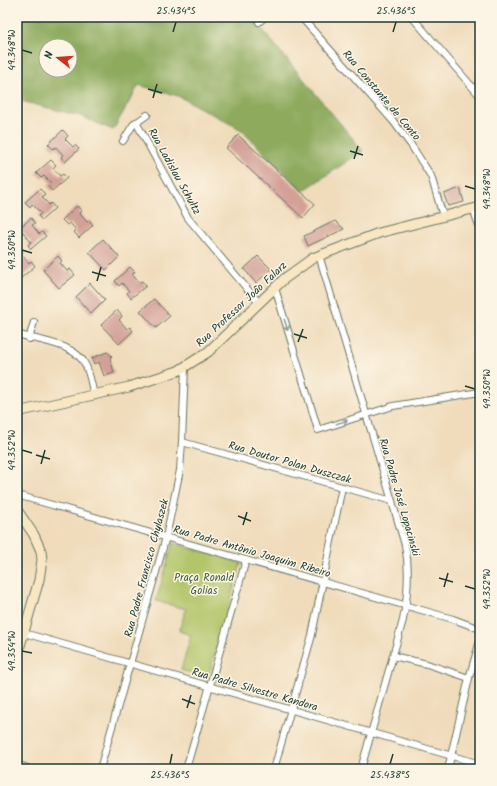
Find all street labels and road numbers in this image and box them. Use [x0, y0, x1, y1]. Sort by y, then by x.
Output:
street label: Rua Constante de Conto [338, 46, 425, 145]
street label: Rua Ladislau Schultz [143, 125, 205, 218]
street label: Rua Professor João Falarz [192, 257, 292, 352]
street label: Rua Padre José Lopacinski [374, 436, 425, 559]
street label: Rua Doutor Polan Duszczak [226, 437, 354, 489]
street label: Rua Padre Francisco Chylaszek [120, 496, 174, 640]
street label: Rua Padre Antônio Joaquim Ribeiro [171, 521, 333, 583]
street label: Rua Padre Silvestre Kandora [190, 663, 320, 717]

